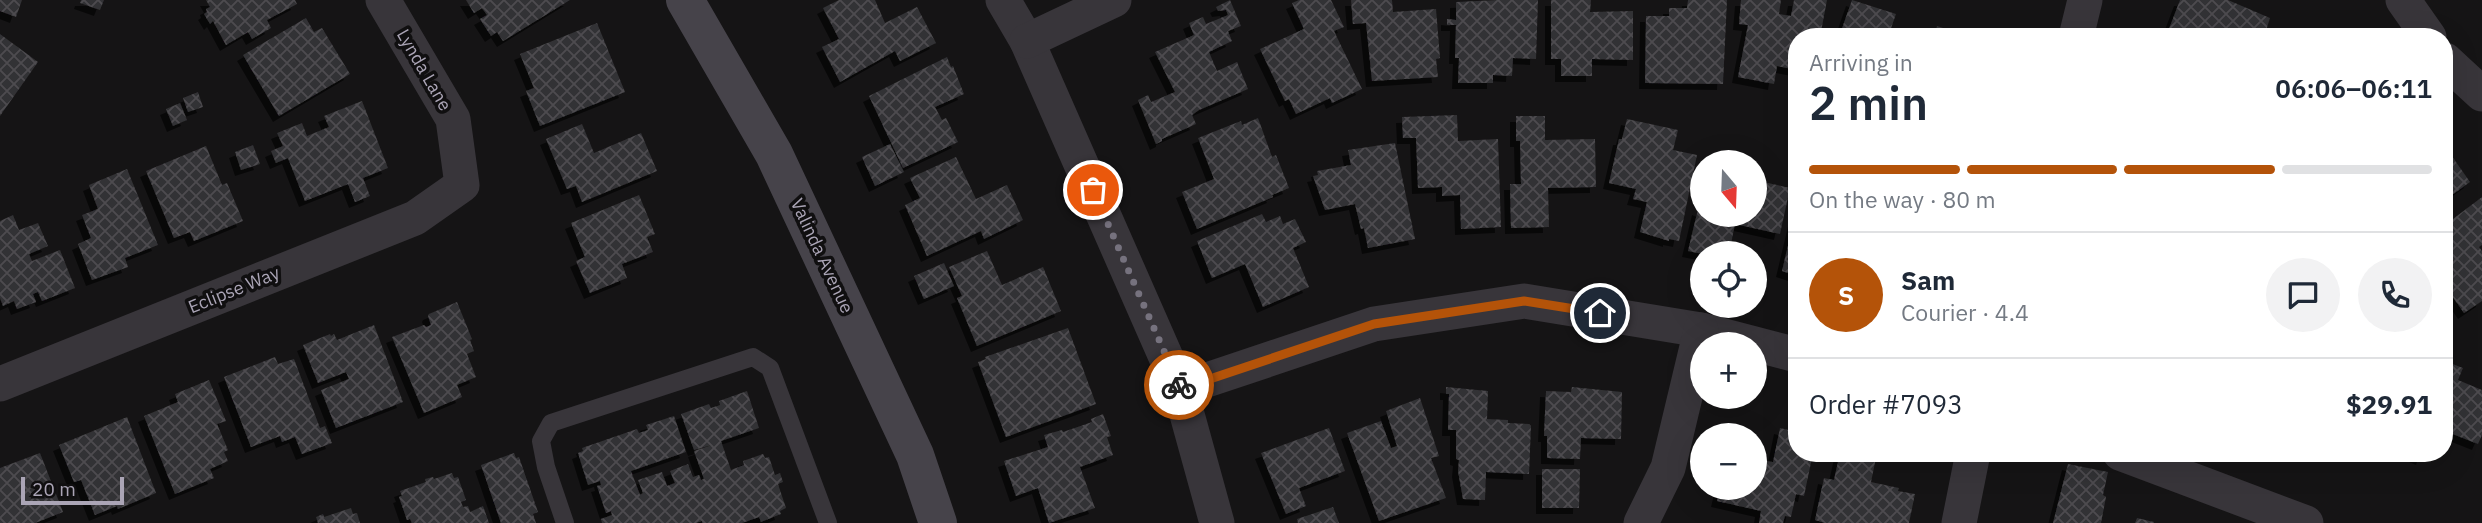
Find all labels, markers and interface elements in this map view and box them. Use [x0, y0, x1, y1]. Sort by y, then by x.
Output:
street label: Lynda Lane [392, 25, 457, 115]
text: Arriving in [1809, 47, 1913, 77]
text: 06:06–06:11 [2275, 71, 2432, 105]
text: 2 min [1809, 73, 1928, 133]
north arrow [1690, 150, 1768, 228]
map controls [1690, 150, 1767, 500]
pin [1063, 160, 1123, 220]
icon: bag [1074, 171, 1112, 209]
text: On the way · 80 m [1809, 184, 1996, 214]
street label: Valinda Avenue [786, 195, 859, 317]
button: locate [1690, 241, 1767, 318]
button: chat [2266, 258, 2340, 332]
button: phone [2358, 258, 2432, 332]
street label: Eclipse Way [185, 261, 283, 318]
text: Sam [1901, 263, 1955, 297]
text: S [1838, 278, 1854, 312]
pin [1570, 283, 1630, 343]
icon: home [1581, 294, 1619, 332]
text: Courier · 4.4 [1901, 297, 2029, 327]
button: + [1690, 332, 1767, 409]
courier [1144, 350, 1214, 420]
icon: bike [1160, 366, 1198, 404]
text: Order #7093 [1809, 387, 1963, 421]
text: $29.91 [2346, 387, 2432, 421]
button: − [1690, 423, 1767, 500]
scale bar [21, 474, 124, 506]
text: 20 m [32, 477, 76, 501]

